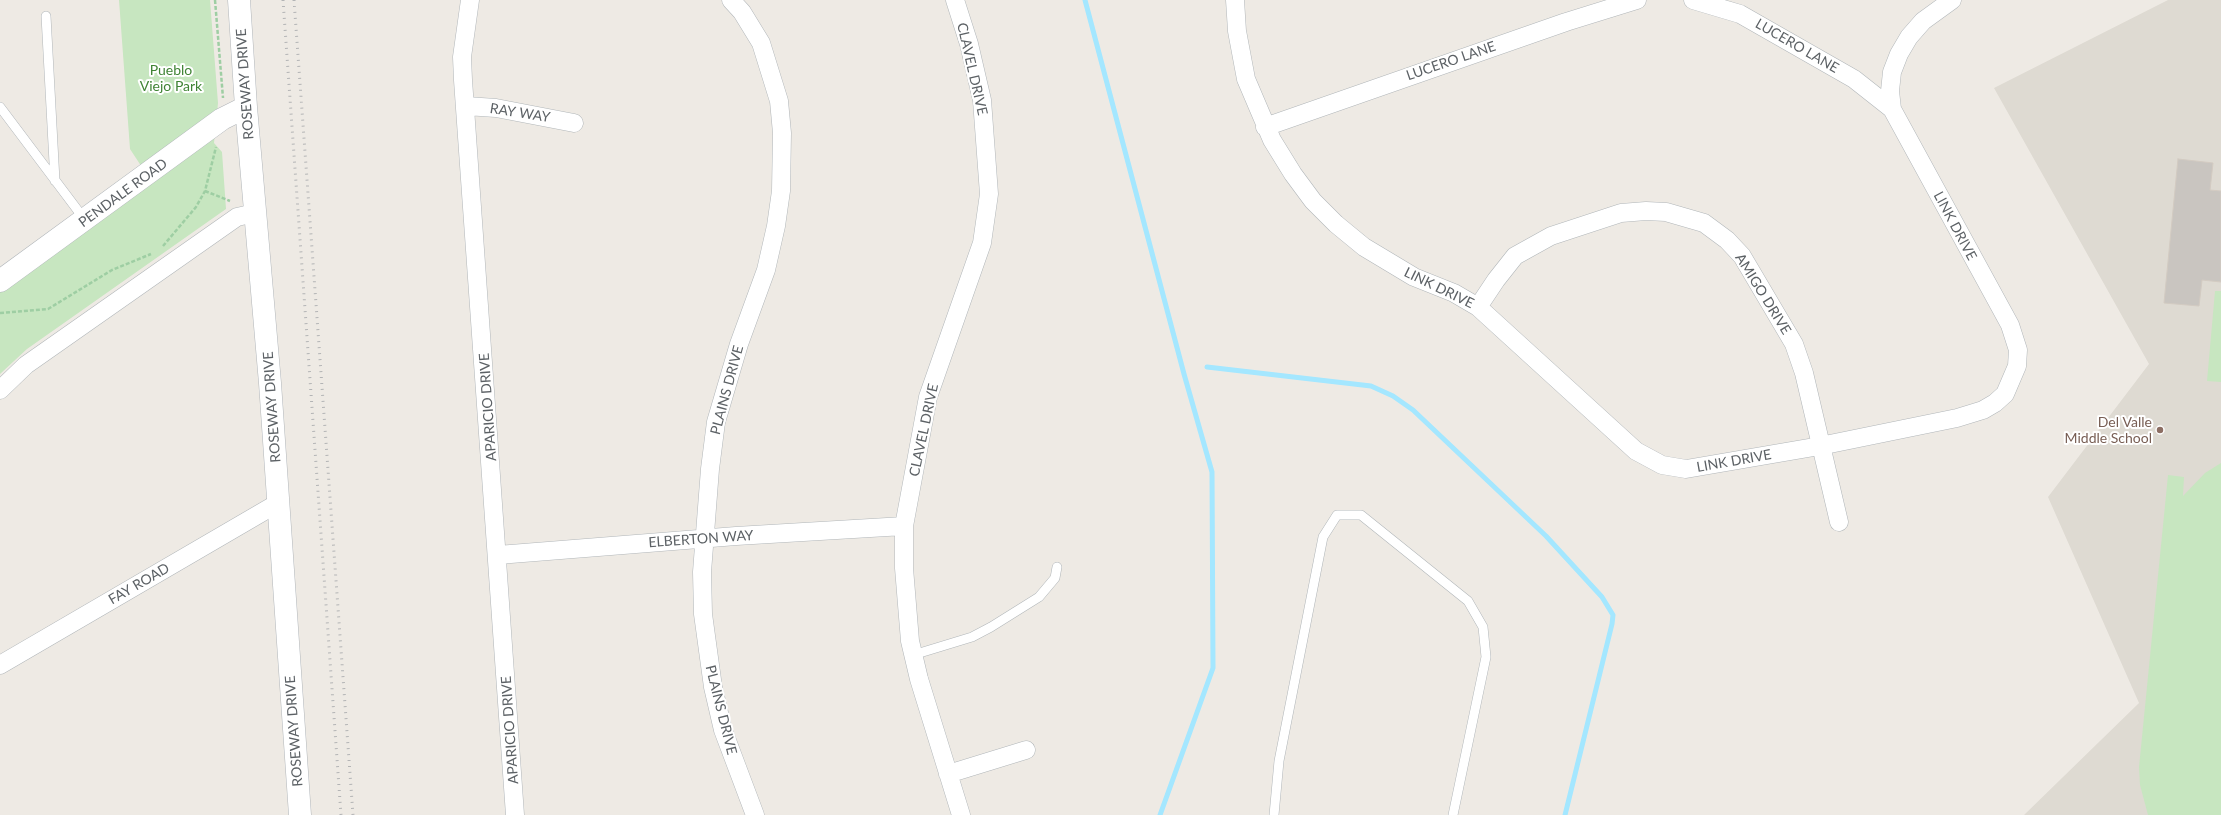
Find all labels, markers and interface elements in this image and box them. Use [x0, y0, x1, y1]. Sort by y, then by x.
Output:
street label: LUCERO LANE [1752, 15, 1842, 77]
street label: CLAVEL DRIVE [953, 21, 991, 117]
street label: ROSEWAY DRIVE [233, 28, 257, 140]
street label: LUCERO LANE [1404, 38, 1498, 84]
park label: Pueblo Viejo Park [140, 62, 202, 94]
street label: RAY WAY [489, 100, 551, 126]
street label: PENDALE ROAD [75, 155, 171, 231]
street label: LINK DRIVE [1930, 189, 1980, 263]
street label: AMIGO DRIVE [1731, 250, 1795, 338]
street label: LINK DRIVE [1401, 264, 1477, 312]
street label: PLAINS DRIVE [707, 344, 747, 436]
street label: ROSEWAY DRIVE [260, 351, 284, 463]
street label: APARICIO DRIVE [476, 352, 500, 462]
street label: CLAVEL DRIVE [906, 382, 942, 478]
place label: Del Valle Middle School [2065, 414, 2152, 446]
marker: Del Valle Middle School [2155, 425, 2165, 435]
street label: LINK DRIVE [1695, 446, 1773, 476]
street label: ELBERTON WAY [648, 527, 754, 551]
street label: FAY ROAD [106, 560, 172, 608]
street label: PLAINS DRIVE [702, 663, 740, 757]
street label: ROSEWAY DRIVE [282, 675, 306, 787]
street label: APARICIO DRIVE [498, 675, 522, 785]

